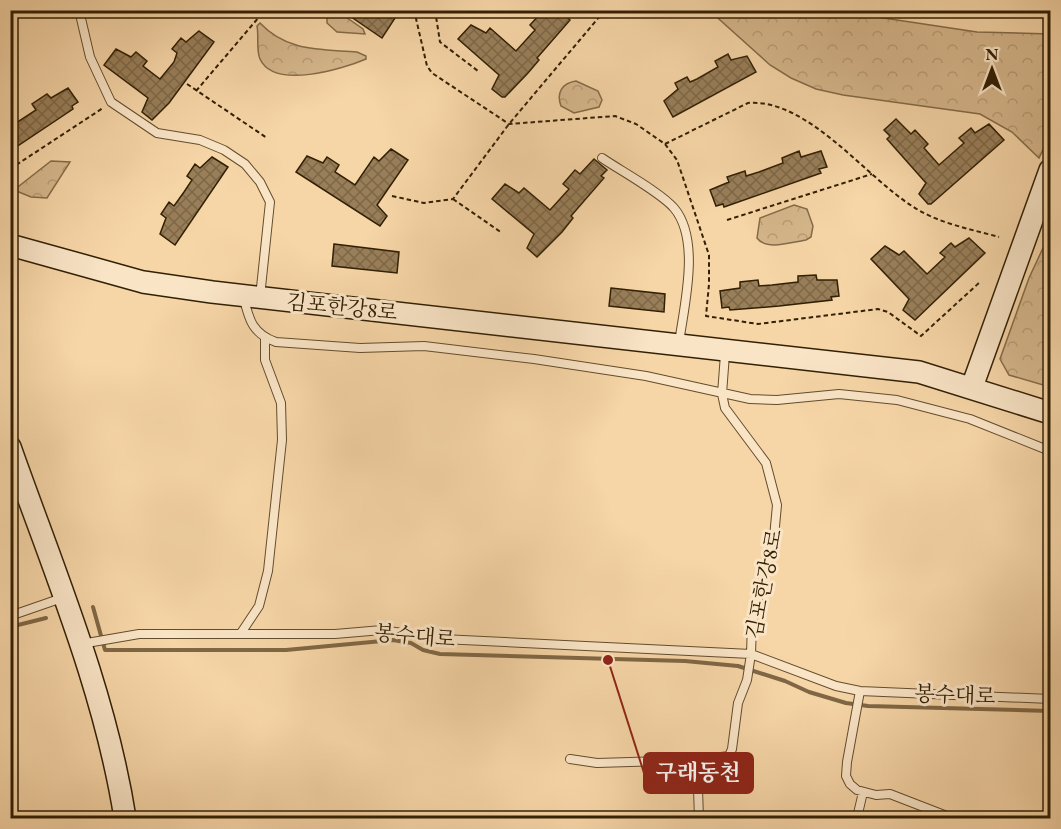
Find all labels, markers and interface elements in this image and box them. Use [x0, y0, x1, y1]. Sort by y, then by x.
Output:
north arrow [962, 39, 1022, 99]
text: N [986, 44, 999, 65]
street label: 김포한강8로 [285, 287, 399, 326]
street label: 김포한강8로 [740, 527, 787, 641]
street label: 봉수대로 [373, 619, 457, 652]
street label: 봉수대로 [914, 680, 996, 709]
callout: 구래동천 [644, 753, 753, 793]
text: 구래동천 [655, 758, 741, 787]

